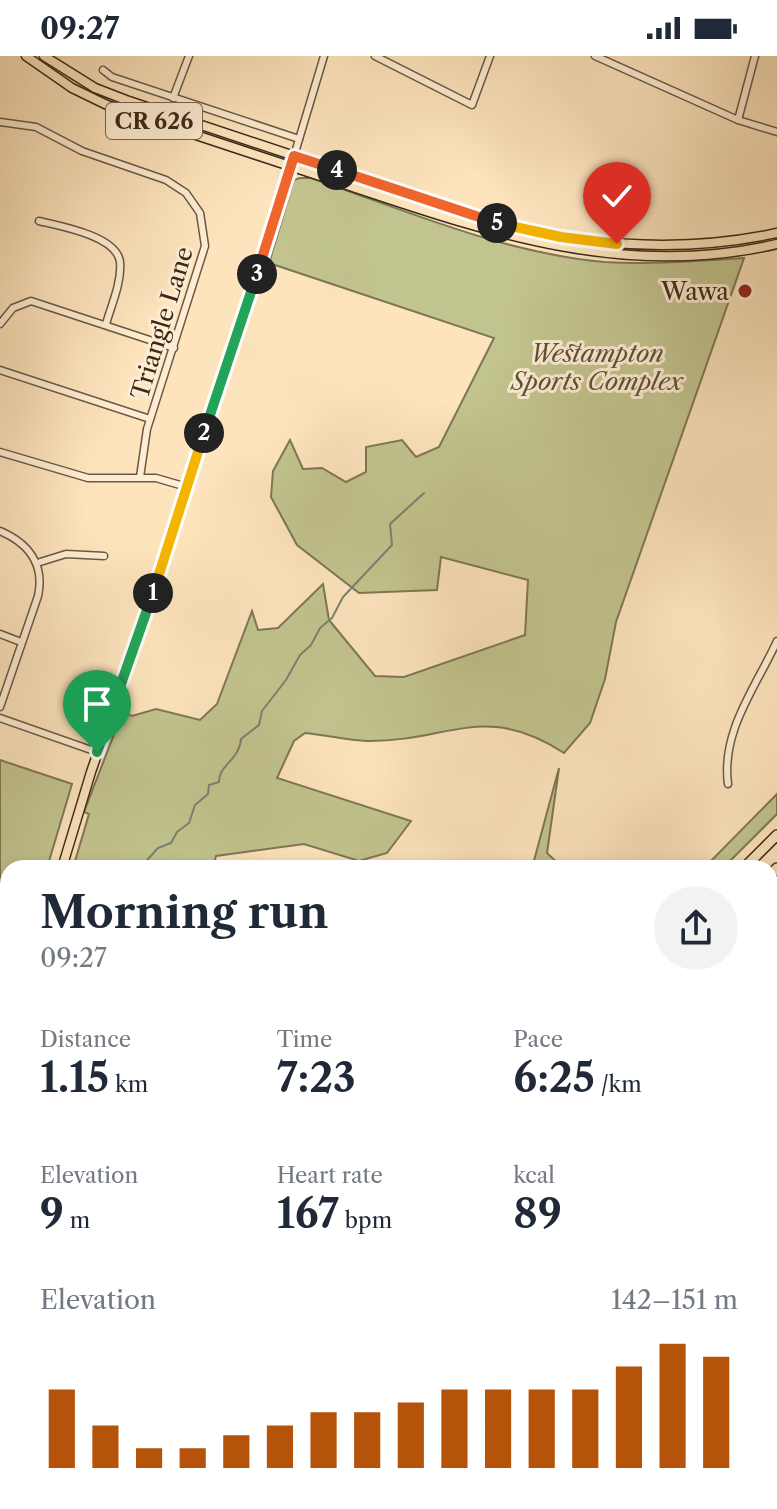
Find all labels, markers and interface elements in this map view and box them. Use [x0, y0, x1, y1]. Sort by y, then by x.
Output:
text: 09:27 [40, 10, 119, 47]
road number: CR 626 [106, 103, 202, 139]
pin: 4 [317, 150, 357, 190]
text: 4 [330, 156, 344, 183]
pin [583, 162, 651, 244]
icon: check [595, 174, 639, 218]
pin: 5 [477, 203, 517, 243]
text: 5 [491, 209, 503, 236]
street label: Triangle Lane [125, 243, 199, 403]
pin: 3 [237, 254, 277, 294]
text: 3 [251, 260, 263, 287]
place label: Wawa [660, 277, 729, 306]
marker: Wawa [736, 282, 754, 300]
park label: Westampton Sports Complex [509, 339, 684, 396]
pin: 2 [184, 413, 224, 453]
text: 2 [198, 419, 211, 446]
pin: 1 [133, 573, 173, 613]
text: 1 [148, 579, 158, 606]
pin [63, 670, 131, 752]
icon: arrive [75, 682, 119, 726]
text: Morning run [40, 885, 329, 939]
button: share [654, 886, 738, 970]
text: 09:27 [40, 942, 107, 974]
text: Distance [40, 1026, 131, 1053]
text: Time [277, 1026, 332, 1053]
text: Pace [513, 1026, 563, 1053]
text: 1.15 [40, 1053, 109, 1102]
text: 7:23 [277, 1053, 356, 1102]
text: 6:25 [513, 1053, 595, 1102]
text: km [109, 1071, 148, 1098]
text: /km [595, 1071, 642, 1098]
text: Elevation [40, 1162, 138, 1189]
text: Heart rate [277, 1162, 383, 1189]
text: kcal [513, 1162, 555, 1189]
text: 9 [40, 1189, 64, 1238]
text: 167 [277, 1189, 339, 1238]
text: 89 [513, 1189, 562, 1238]
text: m [64, 1207, 90, 1234]
text: bpm [339, 1207, 392, 1234]
text: Elevation [40, 1284, 156, 1316]
text: 142–151 m [611, 1284, 738, 1316]

